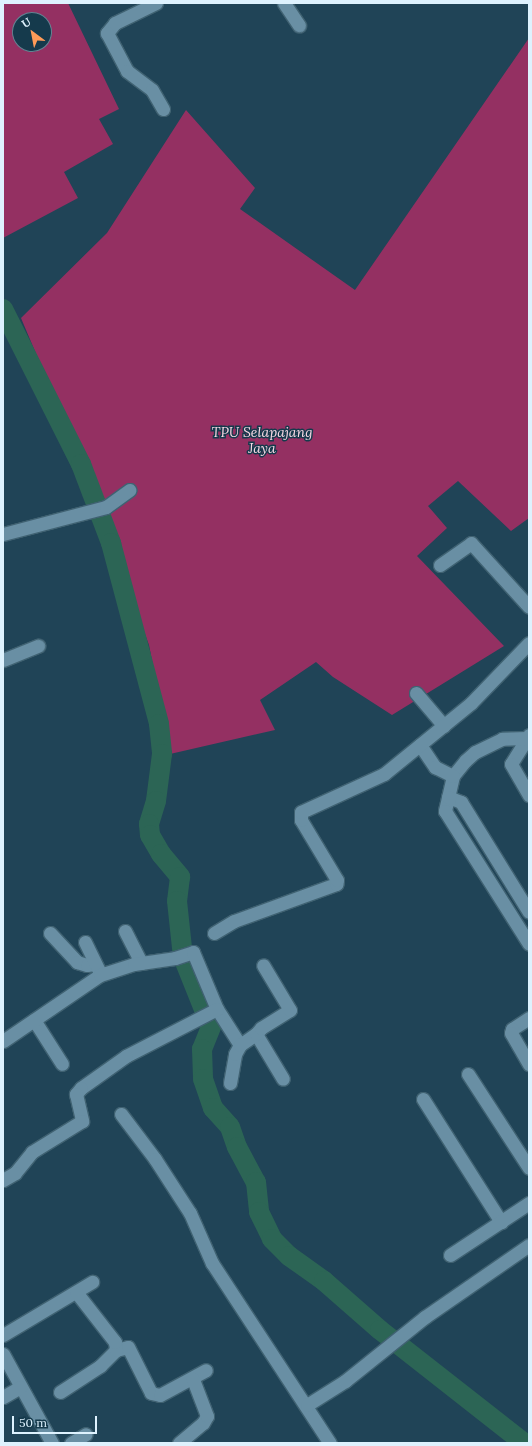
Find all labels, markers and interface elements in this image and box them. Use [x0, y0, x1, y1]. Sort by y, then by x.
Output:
north arrow [12, 12, 52, 52]
text: U [19, 15, 33, 31]
park label: TPU Selapajang Jaya [212, 424, 312, 456]
scale bar [14, 1408, 99, 1434]
text: 50 m [19, 1415, 47, 1430]

